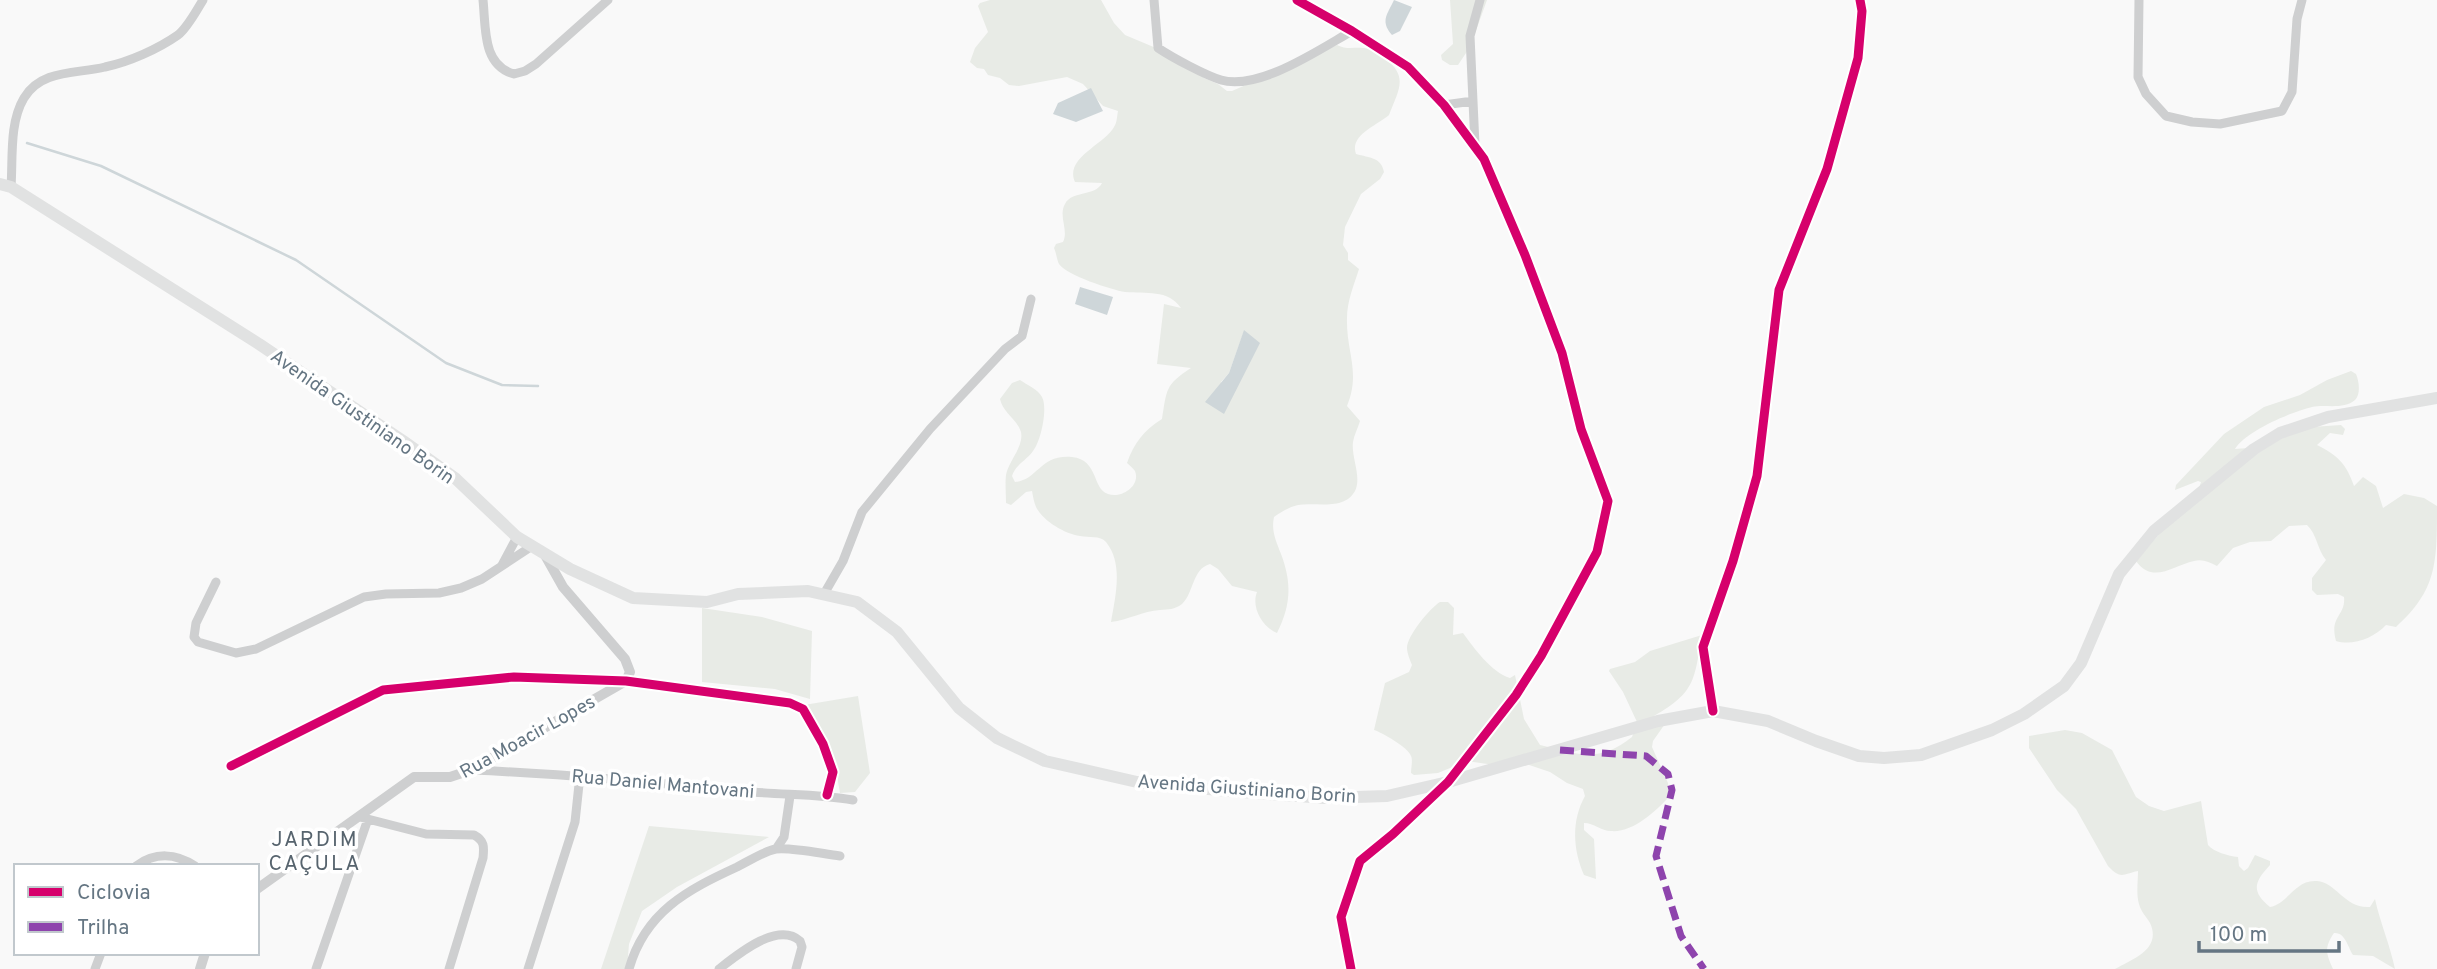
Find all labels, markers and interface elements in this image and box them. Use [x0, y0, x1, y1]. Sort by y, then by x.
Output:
street label: Avenida Giustiniano Borin [265, 345, 459, 490]
street label: Rua Moacir Lopes [456, 691, 600, 785]
street label: Rua Daniel Mantovani [570, 765, 755, 805]
street label: Avenida Giustiniano Borin [1137, 770, 1357, 810]
district label: JARDIM CAÇULA [269, 827, 361, 878]
legend [14, 864, 259, 955]
text: Ciclovia [77, 880, 151, 907]
scale bar [2199, 909, 2339, 953]
text: Trilha [77, 915, 129, 942]
text: 100 m [2210, 922, 2267, 949]

